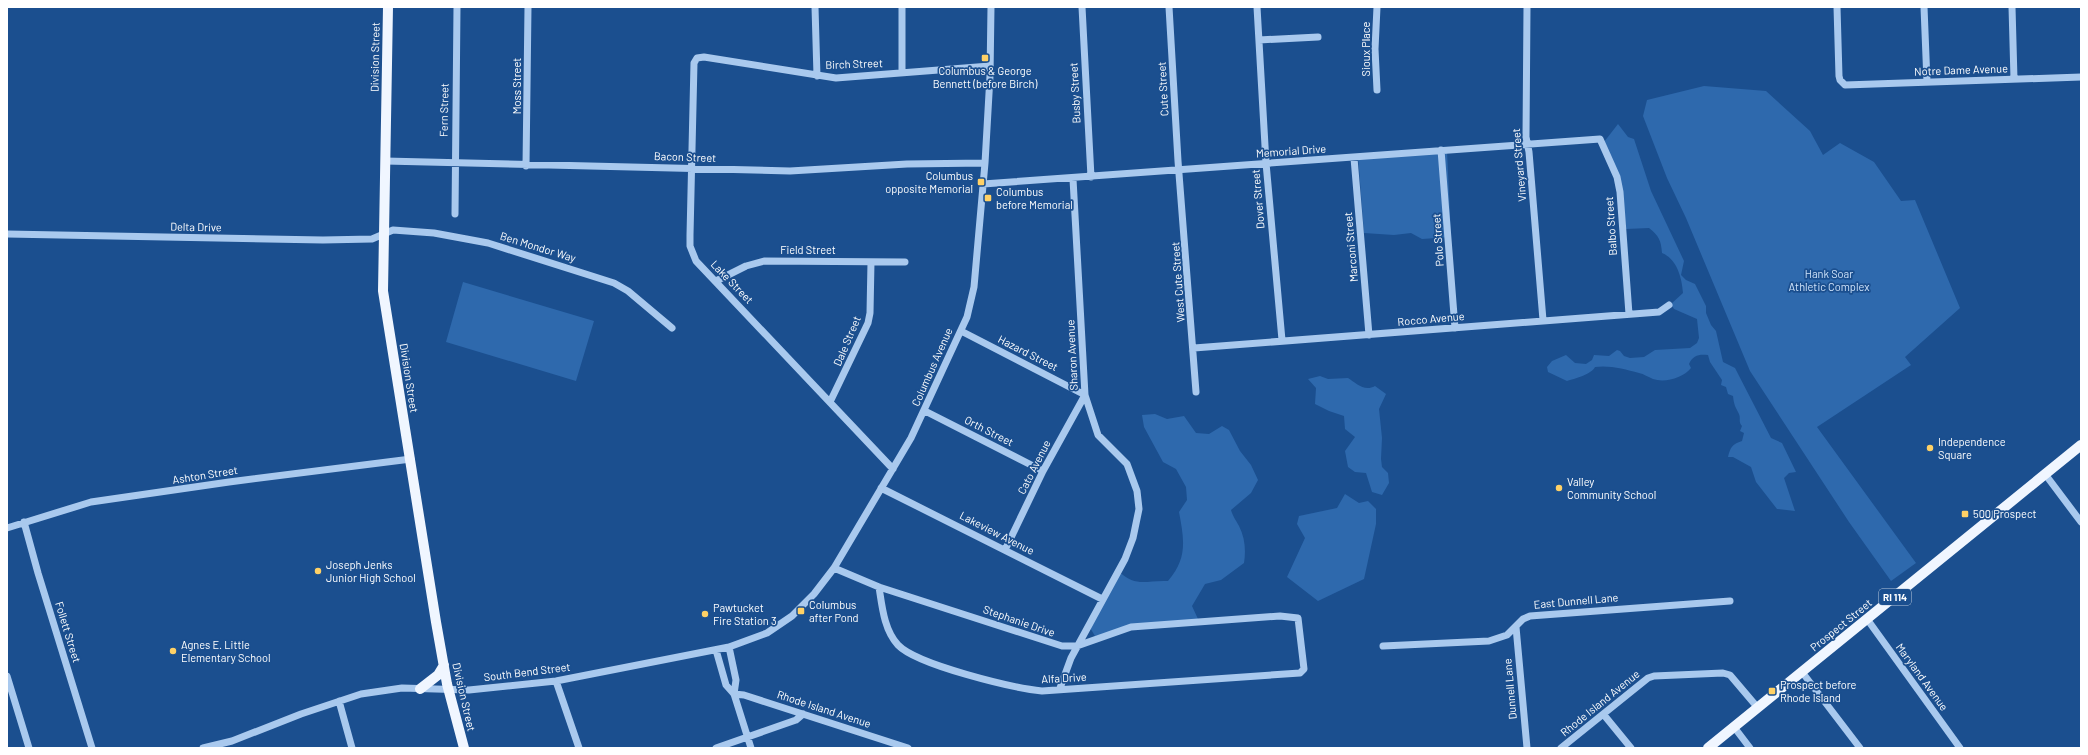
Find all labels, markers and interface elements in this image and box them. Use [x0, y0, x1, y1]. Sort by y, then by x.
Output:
street label: Sioux Place [1359, 21, 1372, 76]
street label: Division Street [367, 22, 382, 92]
marker: Columbus & George Bennett (before Birch) [980, 53, 990, 63]
street label: Birch Street [825, 56, 883, 71]
street label: Moss Street [510, 58, 523, 114]
street label: Cute Street [1155, 61, 1170, 117]
street label: Notre Dame Avenue [1914, 61, 2008, 78]
street label: Busby Street [1066, 62, 1083, 124]
place label: Columbus & George Bennett (before Birch) [933, 64, 1037, 90]
street label: Fern Street [437, 83, 450, 137]
street label: Vineyard Street [1509, 128, 1528, 202]
street label: Memorial Drive [1255, 142, 1327, 159]
street label: Bacon Street [654, 149, 716, 164]
place label: Columbus opposite Memorial [885, 169, 973, 195]
street label: Dover Street [1248, 169, 1267, 229]
marker: Columbus opposite Memorial [976, 177, 986, 187]
place label: Columbus before Memorial [996, 185, 1073, 211]
marker: Columbus before Memorial [983, 193, 993, 203]
street label: Balbo Street [1602, 196, 1619, 256]
street label: Marconi Street [1341, 212, 1360, 283]
street label: Polo Street [1429, 213, 1446, 267]
street label: Delta Drive [170, 220, 222, 233]
street label: Ben Mondor Way [499, 229, 578, 264]
street label: West Cute Street [1168, 241, 1187, 323]
street label: Field Street [780, 243, 836, 256]
street label: Lake Street [708, 257, 756, 306]
park label: Hank Soar Athletic Complex [1789, 267, 1869, 293]
street label: Rocco Avenue [1397, 309, 1465, 328]
street label: Dale Street [830, 314, 863, 368]
street label: Sharon Avenue [1063, 319, 1080, 391]
street label: Columbus Avenue [908, 325, 955, 408]
street label: Hazard Street [996, 332, 1060, 373]
street label: Division Street [398, 342, 421, 413]
street label: Orth Street [963, 413, 1016, 448]
place label: Independence Square [1938, 435, 2006, 461]
street label: Cato Avenue [1014, 437, 1053, 496]
marker: Independence Square [1925, 443, 1935, 453]
street label: Ashton Street [171, 463, 238, 486]
place label: Valley Community School [1567, 475, 1656, 501]
marker: Valley Community School [1554, 483, 1564, 493]
place label: 500 Prospect [1973, 507, 2037, 520]
street label: Lakeview Avenue [958, 508, 1037, 557]
marker: 500 Prospect [1960, 509, 1970, 519]
place label: Joseph Jenks Junior High School [326, 558, 416, 584]
marker: Joseph Jenks Junior High School [313, 566, 323, 576]
road number: RI 114 [1879, 589, 1911, 605]
street label: East Dunnell Lane [1533, 590, 1619, 611]
street label: Prospect Street [1807, 596, 1874, 653]
place label: Columbus after Pond [809, 598, 859, 624]
street label: Follett Street [53, 600, 84, 664]
place label: Pawtucket Fire Station 3 [713, 601, 777, 627]
street label: Stephanie Drive [982, 602, 1057, 639]
marker: Columbus after Pond [796, 606, 806, 616]
marker: Pawtucket Fire Station 3 [700, 609, 710, 619]
place label: Agnes E. Little Elementary School [181, 638, 271, 664]
street label: Maryland Avenue [1894, 641, 1951, 713]
marker: Agnes E. Little Elementary School [168, 646, 178, 656]
street label: Dunnell Lane [1500, 658, 1519, 720]
street label: South Bend Street [483, 660, 571, 683]
street label: Division Street [450, 661, 479, 732]
street label: Rhode Island Avenue [1558, 667, 1642, 738]
street label: Alfa Drive [1041, 670, 1087, 685]
place label: Prospect before Rhode Island [1780, 678, 1857, 704]
marker: Prospect before Rhode Island [1767, 686, 1777, 696]
street label: Rhode Island Avenue [776, 687, 873, 730]

